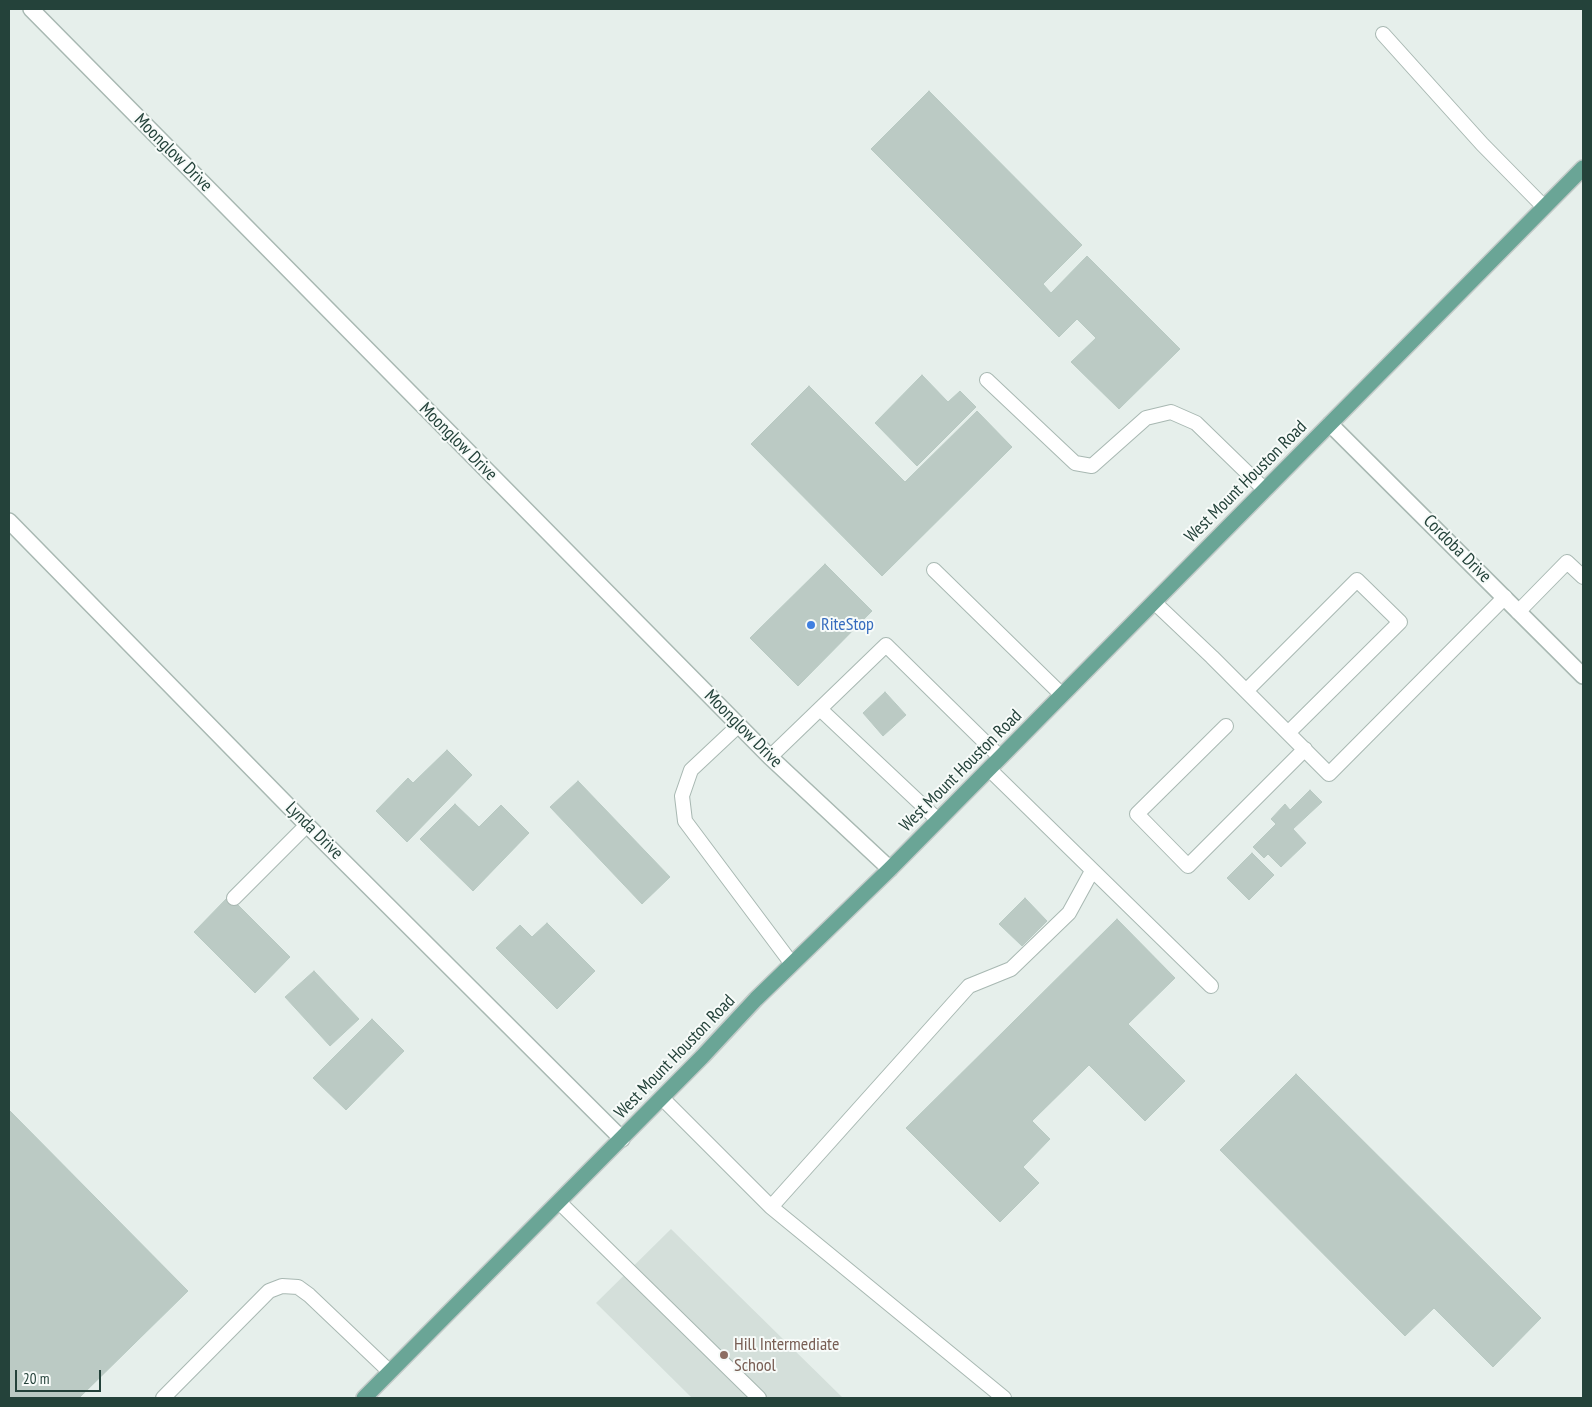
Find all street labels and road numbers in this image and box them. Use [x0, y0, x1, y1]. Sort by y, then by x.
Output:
street label: Moonglow Drive [129, 109, 217, 197]
street label: Moonglow Drive [414, 398, 502, 486]
street label: West Mount Houston Road [1180, 416, 1312, 548]
street label: Cordoba Drive [1418, 510, 1496, 588]
street label: Moonglow Drive [699, 685, 787, 773]
street label: West Mount Houston Road [895, 705, 1027, 837]
street label: Lynda Drive [281, 798, 347, 864]
street label: West Mount Houston Road [610, 991, 740, 1123]

